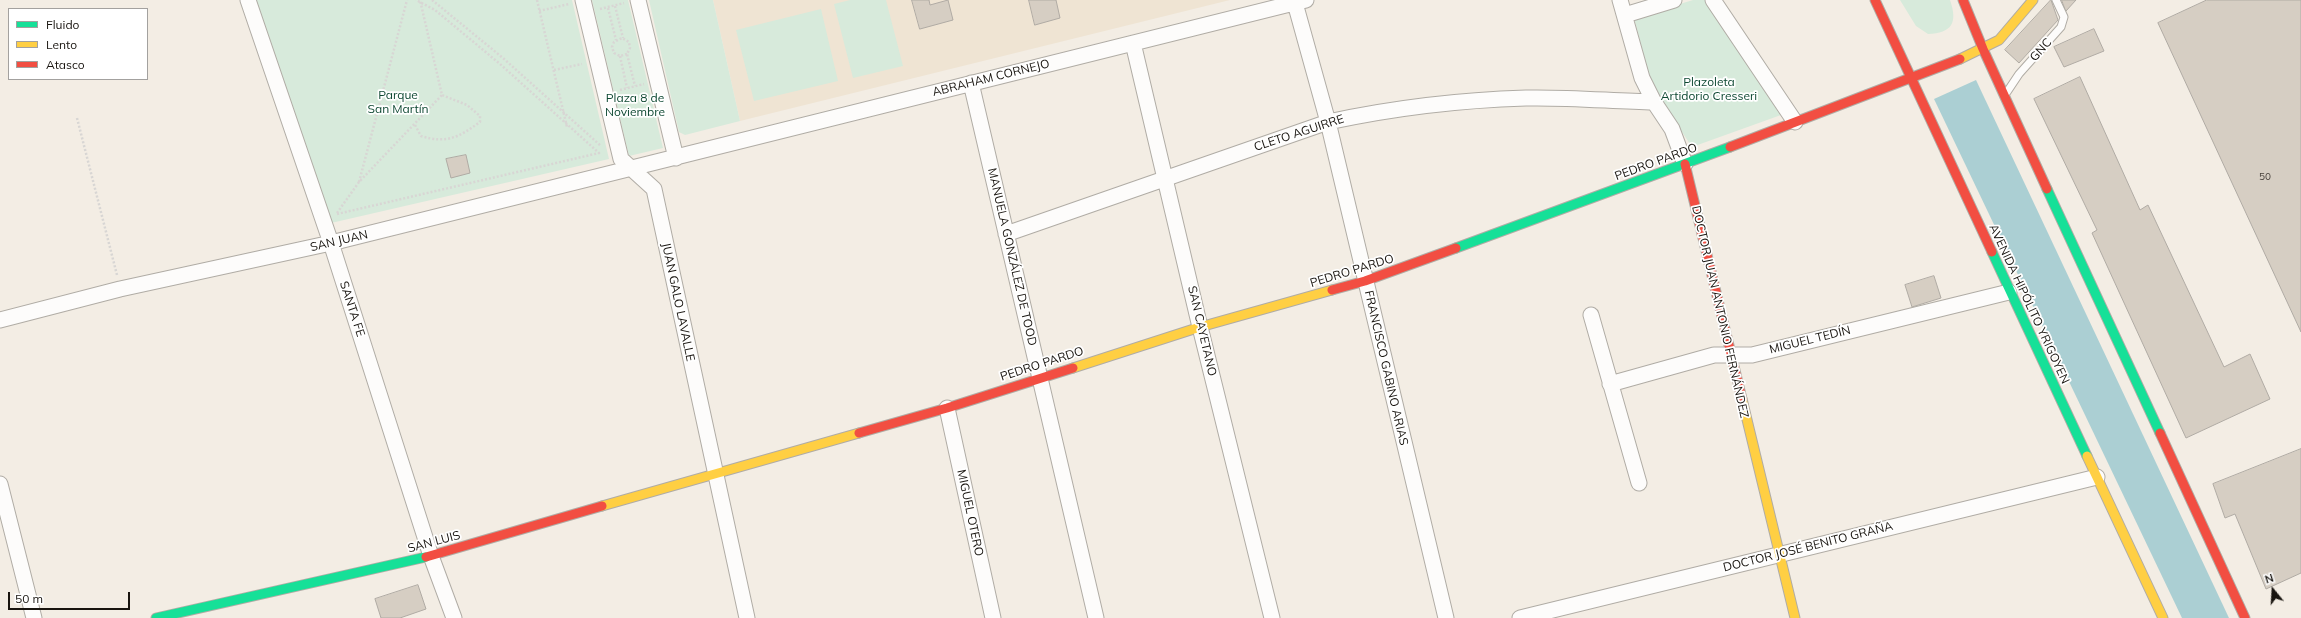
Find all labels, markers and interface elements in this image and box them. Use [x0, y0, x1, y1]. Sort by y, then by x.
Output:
legend [8, 8, 148, 80]
text: Fluido [46, 17, 79, 32]
street label: GNC [2027, 36, 2055, 64]
text: Lento [46, 37, 77, 52]
street label: ABRAHAM CORNEJO [931, 56, 1051, 100]
text: Atasco [46, 57, 85, 72]
park label: Plazoleta Artidorio Cresseri [1661, 75, 1757, 103]
park label: Parque San Martín [367, 88, 429, 116]
park label: Plaza 8 de Noviembre [605, 91, 665, 119]
street label: CLETO AGUIRRE [1252, 112, 1346, 154]
street label: PEDRO PARDO [1613, 140, 1699, 184]
street label: MANUELA GONZÁLEZ DE TOOD [984, 167, 1040, 347]
house number: 50 [2259, 171, 2271, 183]
street label: DOCTOR JUAN ANTONIO FERNÁNDEZ [1689, 204, 1751, 420]
street label: AVENIDA HIPÓLITO YRIGOYEN [1986, 222, 2072, 386]
street label: SAN JUAN [309, 227, 369, 255]
street label: JUAN GALO LAVALLE [658, 241, 698, 363]
street label: PEDRO PARDO [1308, 251, 1396, 291]
street label: SANTA FE [336, 280, 368, 338]
street label: SAN CAYETANO [1185, 284, 1219, 378]
street label: FRANCISCO GABINO ARIAS [1361, 289, 1411, 447]
street label: MIGUEL TEDÍN [1768, 323, 1852, 357]
street label: PEDRO PARDO [999, 344, 1085, 384]
street label: MIGUEL OTERO [954, 468, 986, 558]
street label: DOCTOR JOSÉ BENITO GRAÑA [1722, 519, 1894, 575]
street label: SAN LUIS [406, 528, 462, 556]
north arrow [2253, 570, 2293, 610]
text: N [2263, 571, 2275, 587]
scale bar [10, 584, 132, 610]
text: 50 m [15, 591, 43, 606]

